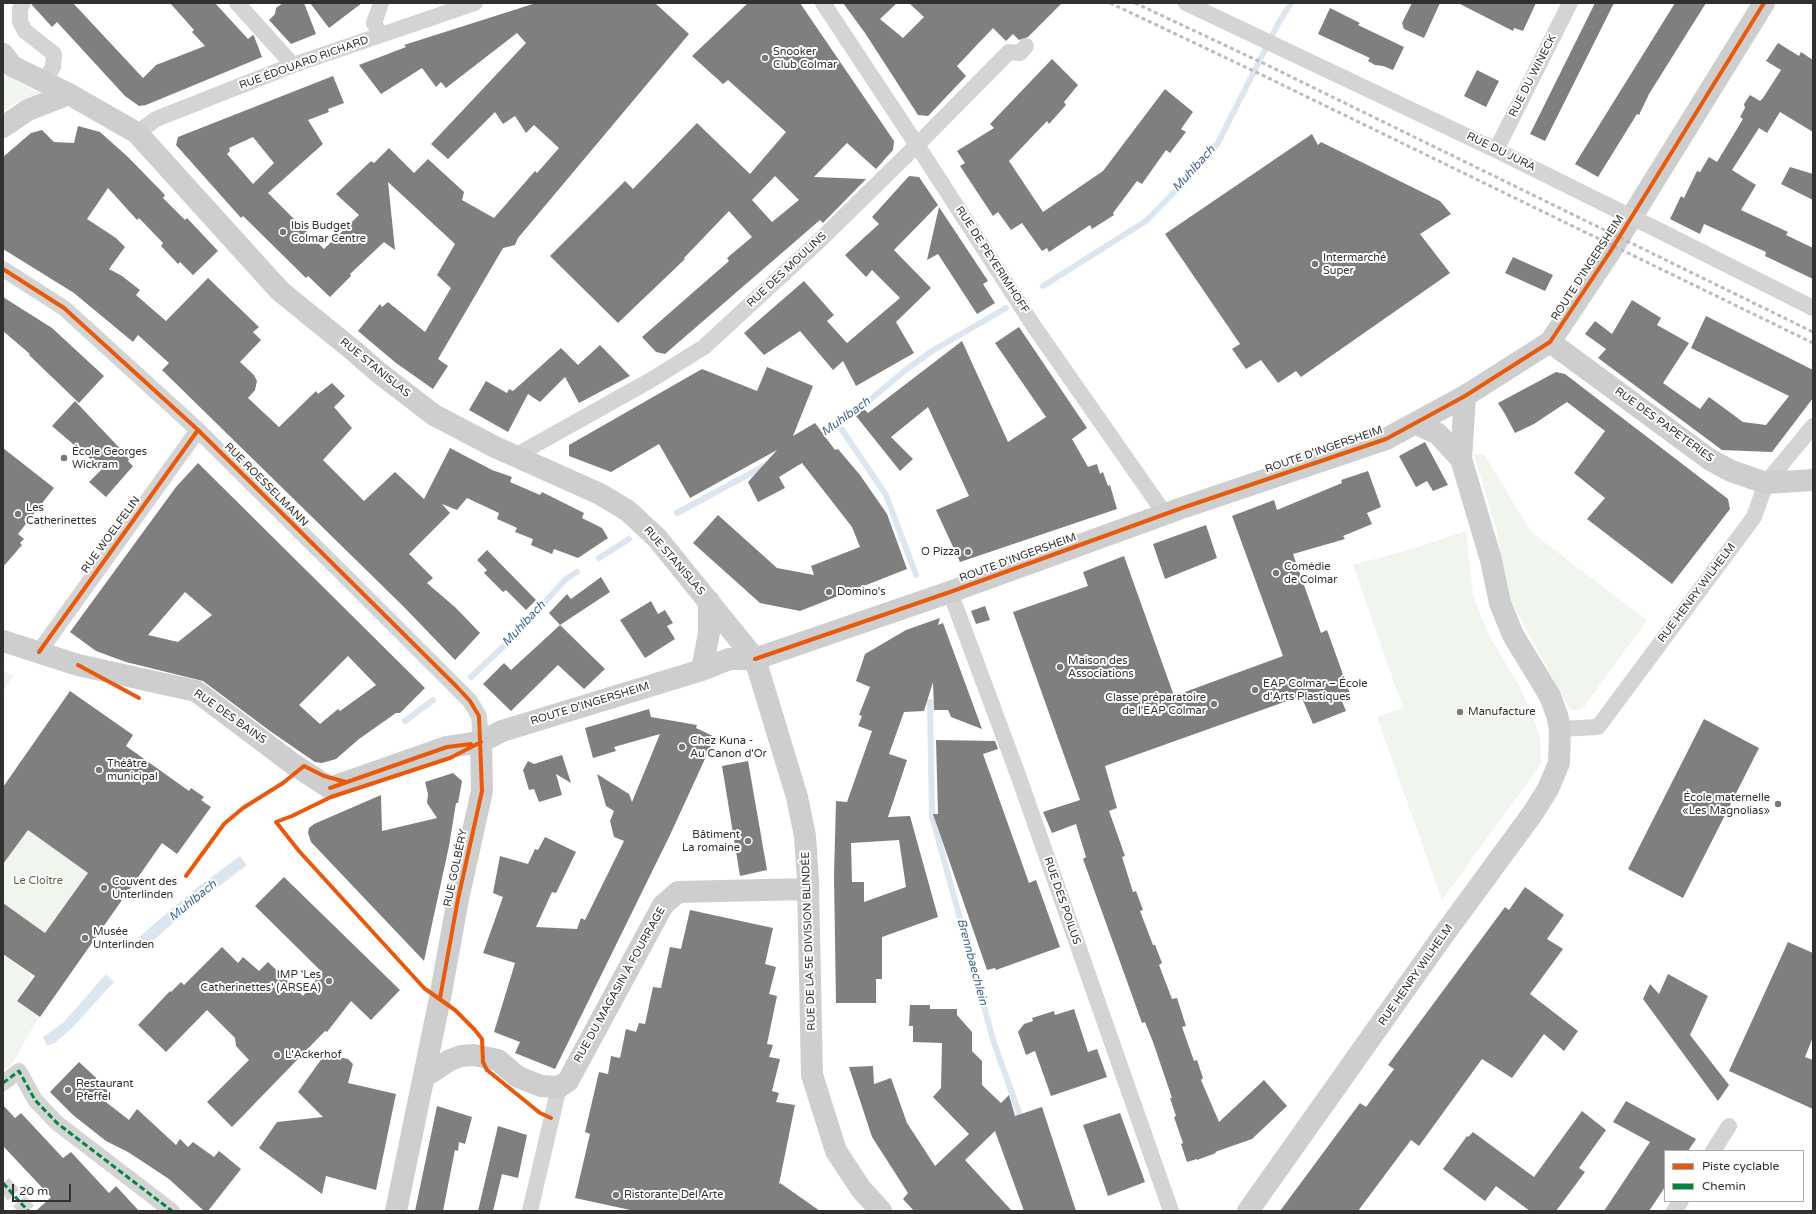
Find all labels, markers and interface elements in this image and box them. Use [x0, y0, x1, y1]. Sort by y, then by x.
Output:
street label: RUE ÉDOUARD RICHARD [237, 33, 371, 93]
street label: RUE DU WINECK [1507, 33, 1559, 119]
place label: Snooker Club Colmar [773, 45, 837, 71]
marker: Snooker Club Colmar [760, 53, 770, 63]
street label: RUE DU JURA [1464, 130, 1538, 174]
water label: Muhlbach [1170, 143, 1218, 195]
street label: RUE DE PEYERIMHOFF [952, 204, 1032, 316]
street label: ROUTE D'INGERSHEIM [1549, 213, 1627, 323]
place label: Ibis Budget Colmar Centre [291, 219, 366, 245]
marker: Ibis Budget Colmar Centre [278, 227, 288, 237]
street label: RUE DES MOULINS [744, 230, 830, 310]
place label: Intermarché Super [1323, 251, 1386, 277]
marker: Intermarché Super [1310, 259, 1320, 269]
street label: RUE STANISLAS [337, 336, 413, 400]
street label: RUE DES PAPETERIES [1612, 385, 1716, 465]
water label: Muhlbach [819, 394, 873, 440]
street label: ROUTE D'INGERSHEIM [1264, 424, 1384, 476]
street label: RUE ROESSELMANN [221, 440, 311, 530]
place label: École Georges Wickram [72, 445, 147, 471]
marker: École Georges Wickram [59, 453, 69, 463]
street label: RUE WOELFELIN [79, 494, 143, 576]
place label: Les Catherinettes [26, 501, 97, 527]
marker: Les Catherinettes [13, 509, 23, 519]
street label: RUE STANISLAS [641, 524, 707, 598]
street label: ROUTE D'INGERSHEIM [958, 531, 1078, 585]
street label: RUE HENRY WILHELM [1655, 541, 1739, 645]
place label: O Pizza [921, 545, 960, 559]
marker: O Pizza [963, 547, 973, 557]
place label: Comédie de Colmar [1284, 560, 1337, 586]
marker: Comédie de Colmar [1271, 568, 1281, 578]
place label: Domino's [837, 585, 886, 599]
marker: Domino's [824, 587, 834, 597]
water label: Muhlbach [499, 598, 549, 650]
place label: Maison des Associations [1068, 654, 1134, 680]
marker: Maison des Associations [1055, 662, 1065, 672]
place label: EAP Colmar – École d'Arts Plastiques [1263, 677, 1367, 703]
street label: ROUTE D'INGERSHEIM [529, 680, 651, 728]
marker: EAP Colmar – École d'Arts Plastiques [1250, 685, 1260, 695]
street label: RUE DES BAINS [191, 687, 269, 747]
place label: Classe préparatoire de l'EAP Colmar [1105, 691, 1206, 717]
marker: Classe préparatoire de l'EAP Colmar [1209, 699, 1219, 709]
place label: Manufacture [1468, 705, 1535, 719]
marker: Manufacture [1455, 707, 1465, 717]
place label: Chez Kuna - Au Canon d'Or [690, 734, 767, 760]
marker: Chez Kuna - Au Canon d'Or [677, 742, 687, 752]
place label: Théâtre municipal [107, 757, 158, 783]
marker: Théâtre municipal [94, 765, 104, 775]
place label: École maternelle «Les Magnolias» [1682, 791, 1770, 817]
marker: École maternelle «Les Magnolias» [1773, 799, 1783, 809]
street label: RUE GOLBÉRY [441, 828, 471, 908]
place label: Bâtiment La romaine [682, 828, 740, 854]
marker: Bâtiment La romaine [743, 836, 753, 846]
street label: RUE DE LA 5E DIVISION BLINDÉE [799, 851, 819, 1031]
street label: RUE DES POILUS [1041, 856, 1083, 946]
park label: Le Cloître [13, 874, 63, 888]
place label: Couvent des Unterlinden [112, 875, 177, 901]
water label: Muhlbach [166, 877, 220, 925]
marker: Couvent des Unterlinden [99, 883, 109, 893]
street label: RUE DU MAGASIN À FOURRAGE [572, 905, 668, 1065]
water label: Brennbaechlein [954, 917, 990, 1007]
street label: RUE HENRY WILHELM [1376, 922, 1456, 1028]
place label: Musée Unterlinden [93, 925, 154, 951]
marker: Musée Unterlinden [80, 933, 90, 943]
place label: IMP 'Les Catherinettes' (ARSEA) [201, 968, 321, 994]
marker: IMP 'Les Catherinettes' (ARSEA) [324, 976, 334, 986]
place label: L'Ackerhof [285, 1048, 342, 1062]
marker: L'Ackerhof [272, 1050, 282, 1060]
place label: Restaurant Pfeffel [76, 1077, 133, 1103]
marker: Restaurant Pfeffel [63, 1085, 73, 1095]
legend [1664, 1150, 1804, 1202]
text: Piste cyclable [1702, 1159, 1779, 1173]
scale bar [14, 1176, 73, 1202]
text: Chemin [1702, 1179, 1746, 1193]
text: 20 m [19, 1184, 48, 1198]
place label: Ristorante Del Arte [624, 1188, 723, 1202]
marker: Ristorante Del Arte [611, 1190, 621, 1200]

